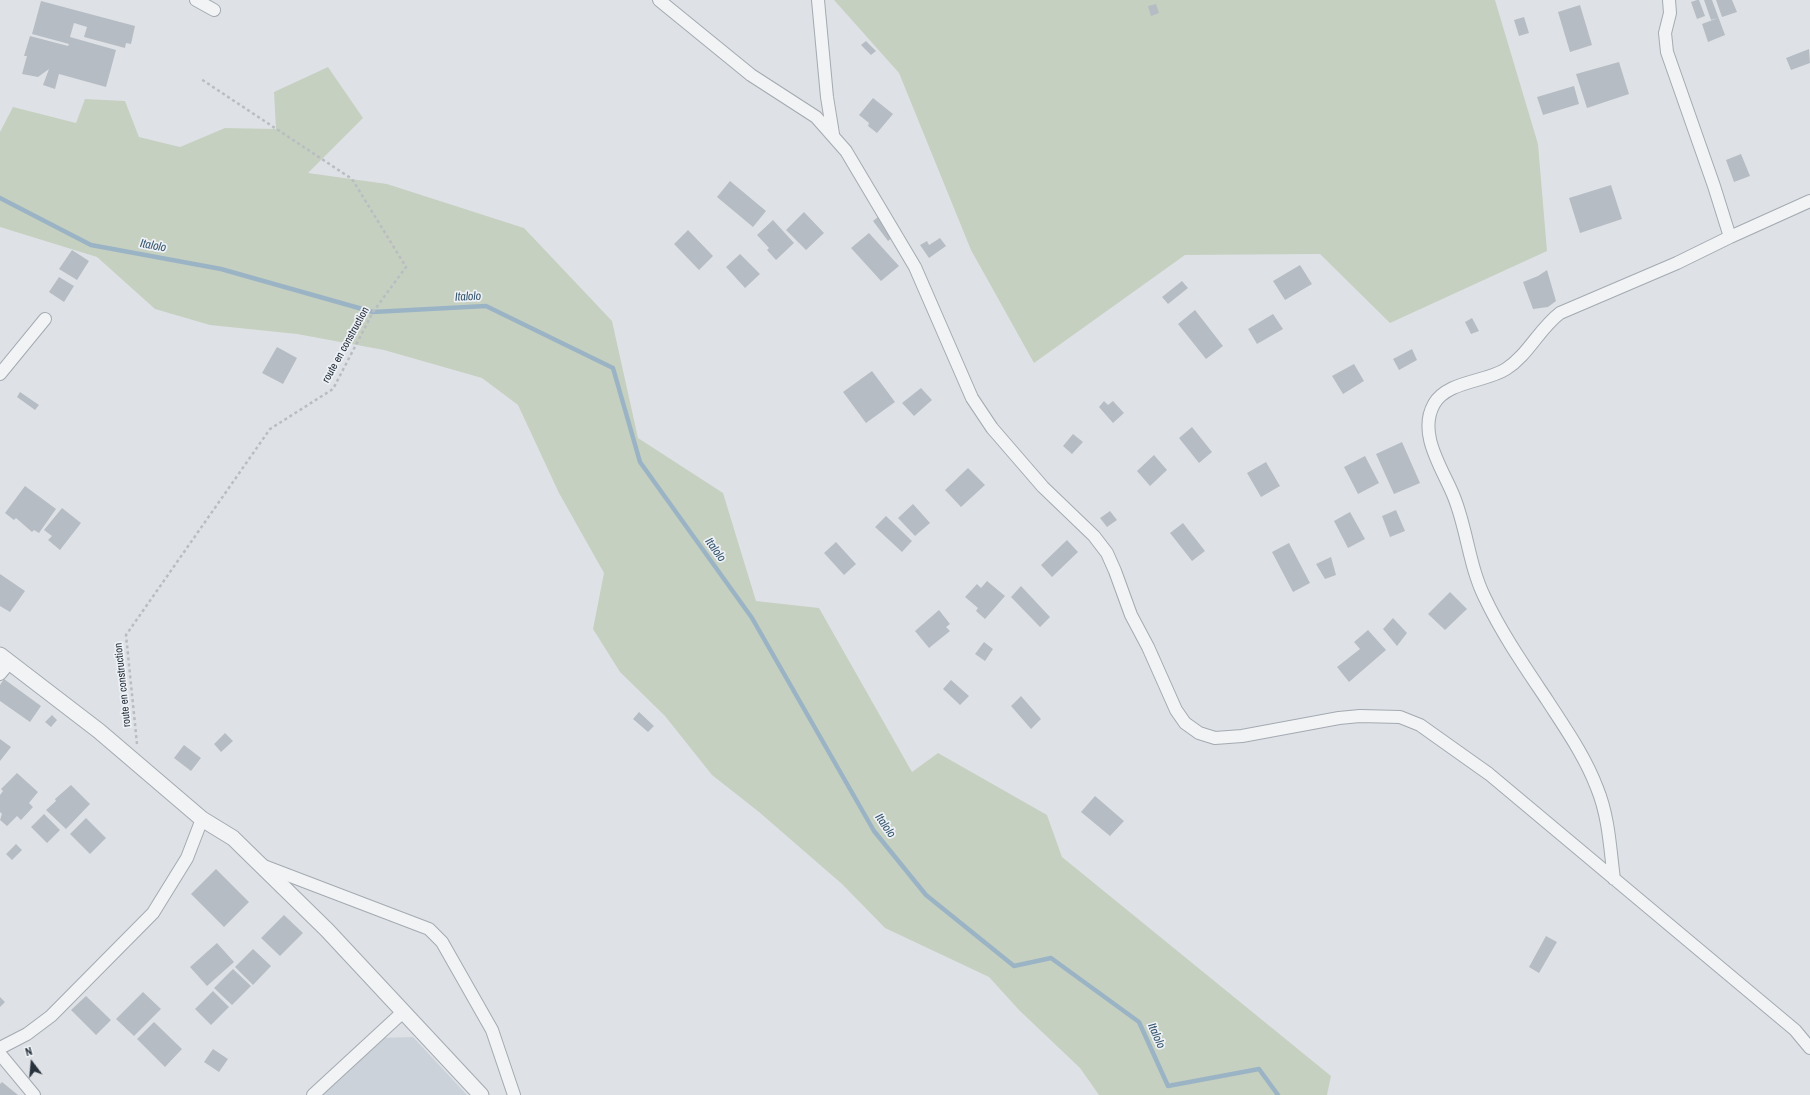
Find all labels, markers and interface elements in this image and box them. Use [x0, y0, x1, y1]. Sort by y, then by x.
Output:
water label: Italolo [139, 236, 167, 256]
water label: Italolo [455, 289, 481, 305]
street label: route en construction [320, 305, 372, 385]
water label: Italolo [701, 535, 729, 565]
street label: route en construction [112, 642, 134, 728]
water label: Italolo [872, 811, 898, 841]
water label: Italolo [1144, 1021, 1168, 1051]
north arrow [12, 1043, 52, 1083]
text: N [24, 1044, 34, 1059]

